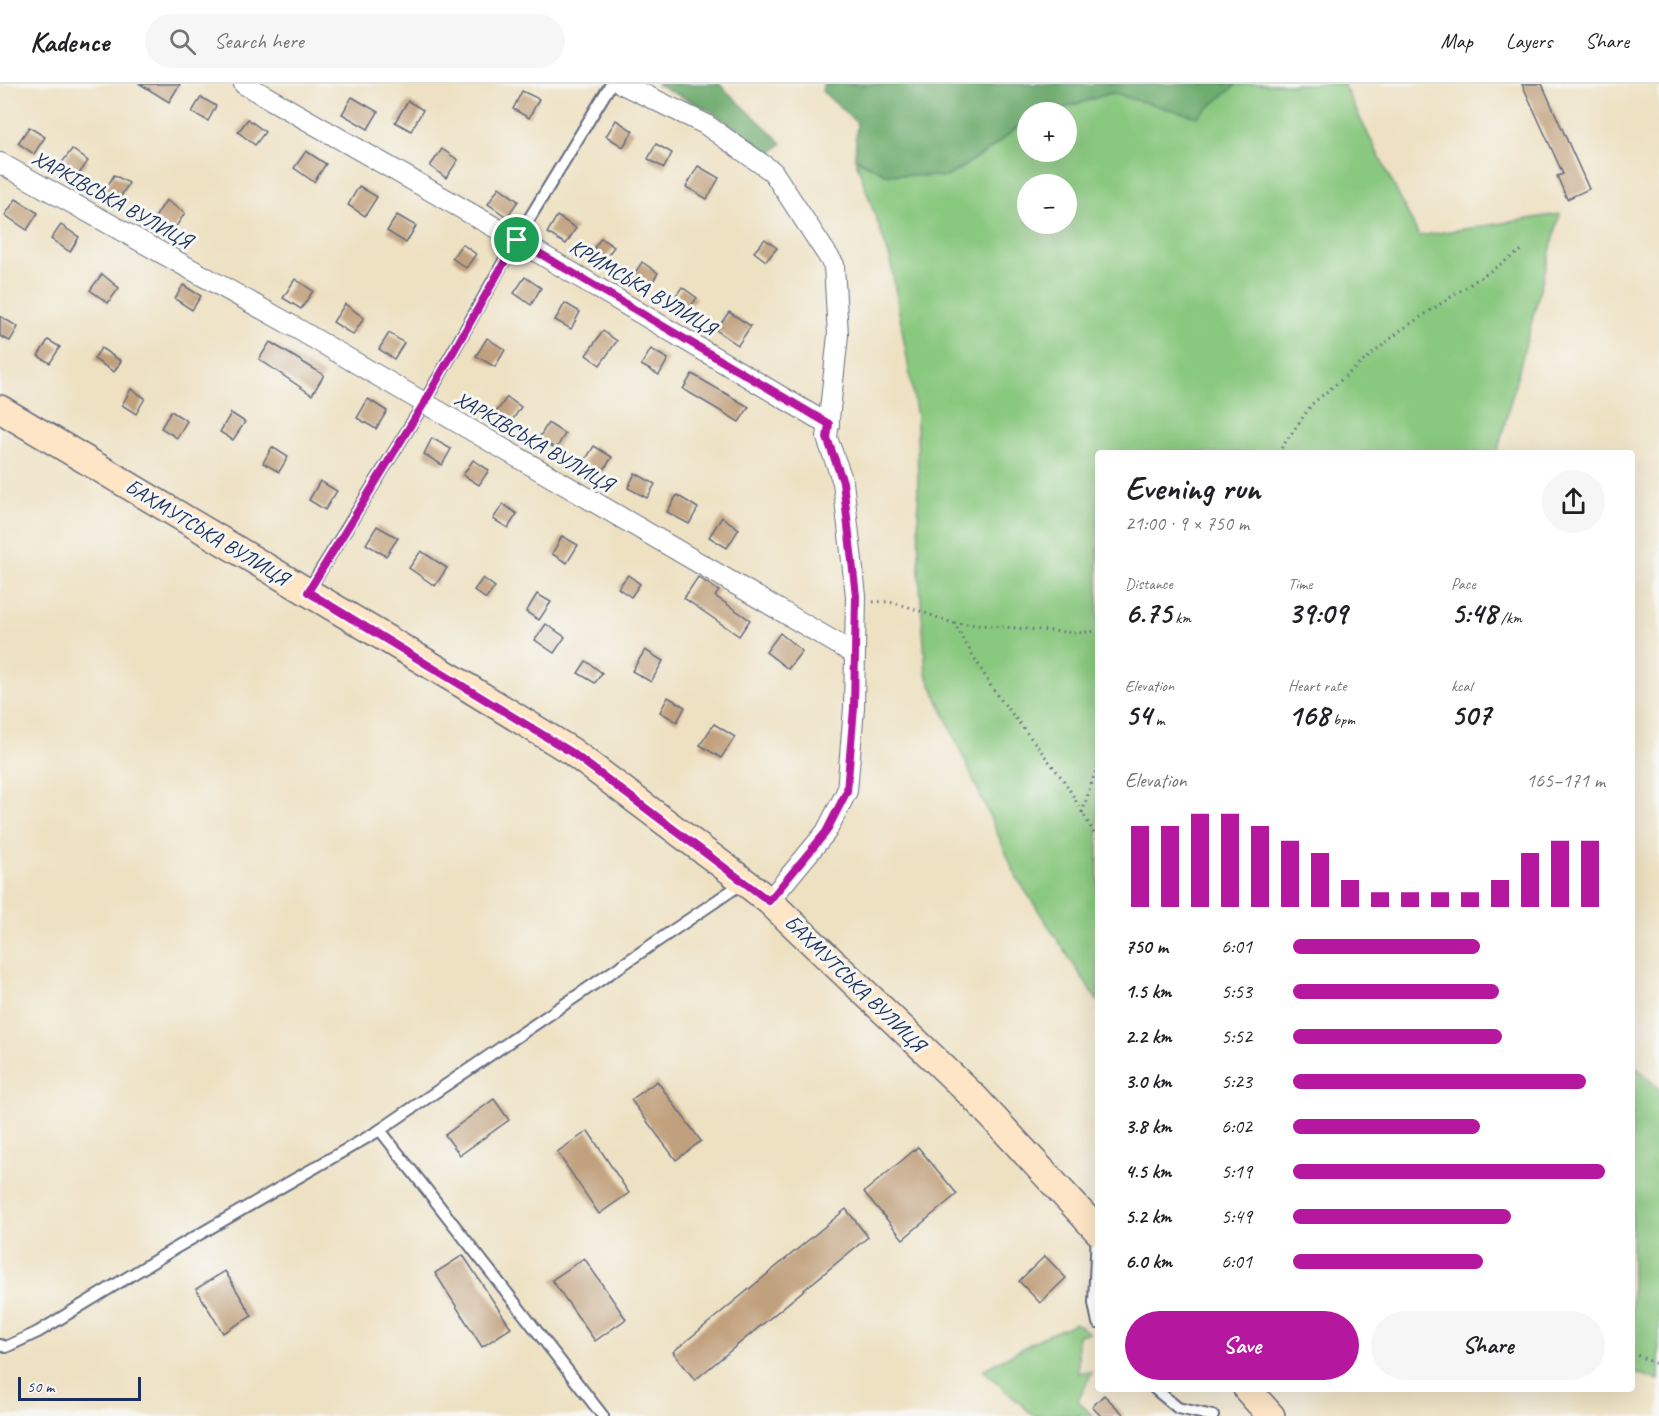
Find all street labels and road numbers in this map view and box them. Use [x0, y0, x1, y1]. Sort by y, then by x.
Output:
street label: ХАРКІВСЬКА ВУЛИЦЯ [28, 144, 200, 255]
street label: КРИМСЬКА ВУЛИЦЯ [565, 233, 724, 343]
street label: ХАРКІВСЬКА ВУЛИЦЯ [450, 385, 621, 499]
street label: БАХМУТСЬКА ВУЛИЦЯ [121, 473, 296, 592]
street label: БАХМУТСЬКА ВУЛИЦЯ [779, 909, 933, 1059]

